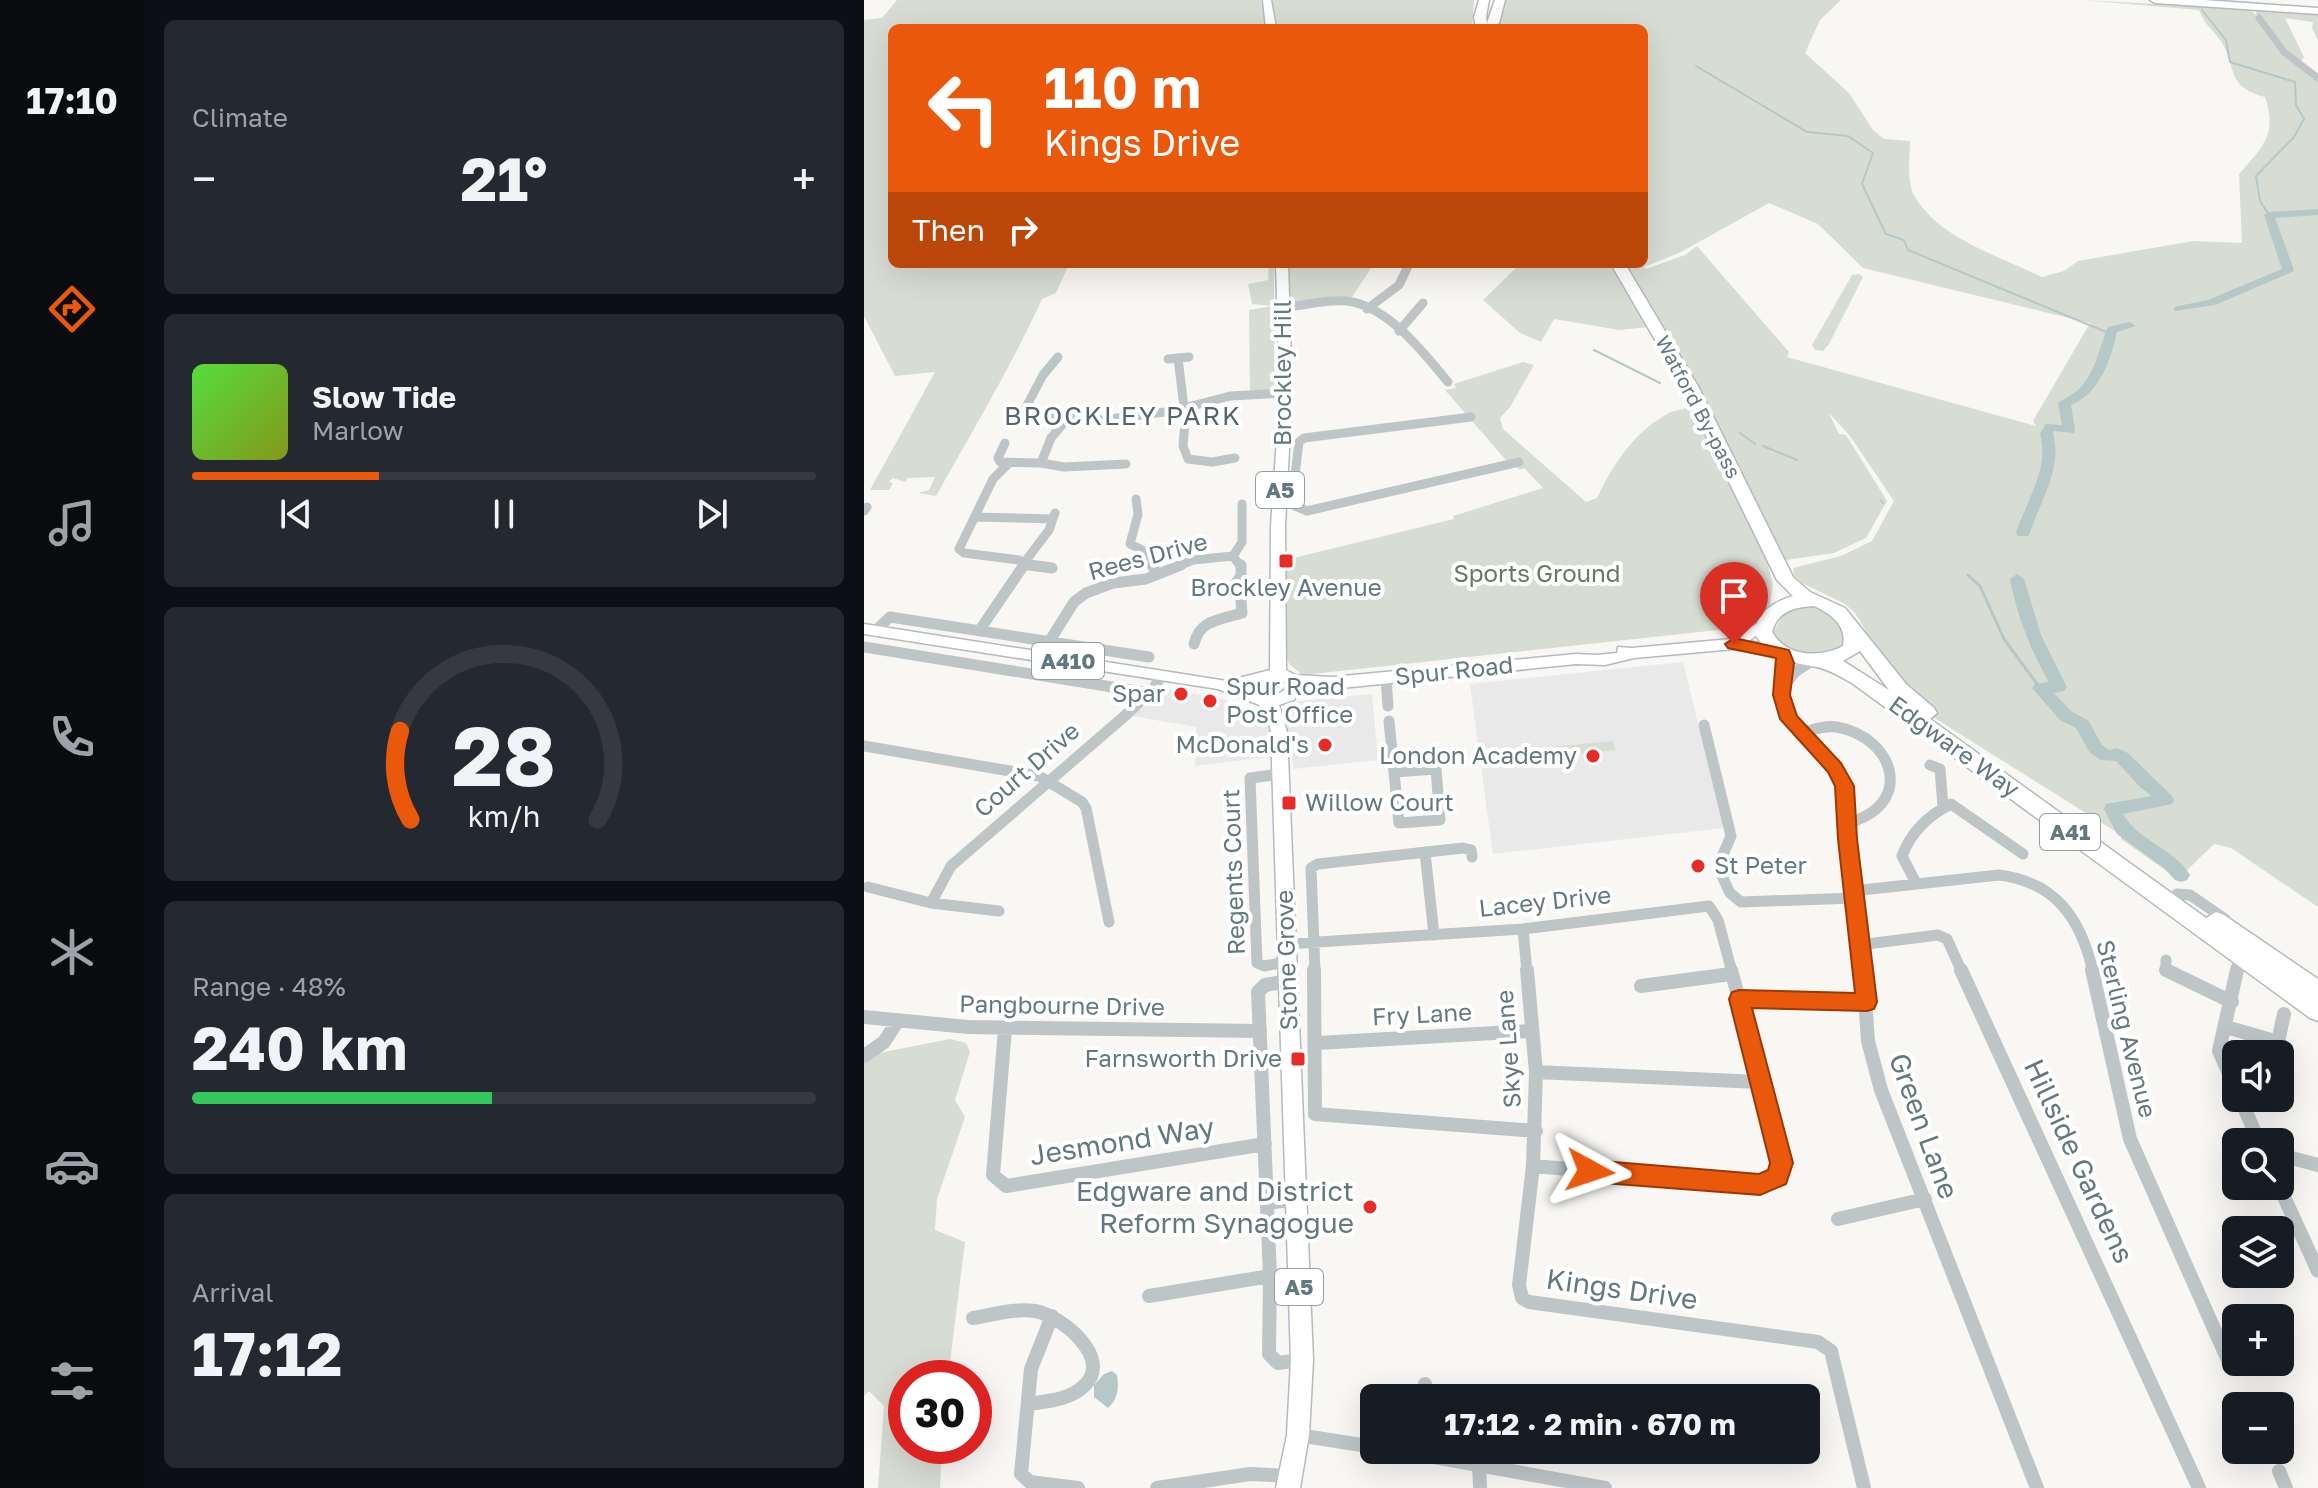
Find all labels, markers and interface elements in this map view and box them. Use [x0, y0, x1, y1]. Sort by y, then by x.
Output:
text: 110 m [1044, 53, 1201, 120]
icon: left [912, 56, 1016, 160]
text: 17:10 [26, 79, 118, 122]
text: Climate [192, 102, 288, 133]
text: Kings Drive [1044, 121, 1240, 164]
text: 21° [461, 142, 547, 214]
text: − [192, 152, 216, 205]
text: + [792, 152, 816, 205]
icon: right [1001, 208, 1045, 252]
text: Then [912, 212, 985, 248]
icon: directions [44, 281, 100, 337]
street label: Brockley Hill [1267, 300, 1296, 446]
street label: Watford By-pass [1651, 331, 1747, 482]
text: Slow Tide [312, 379, 456, 415]
district label: BROCKLEY PARK [1004, 400, 1242, 431]
text: Marlow [312, 415, 404, 446]
road number: A5 [1256, 472, 1304, 508]
icon: previous [274, 492, 318, 536]
icon: pause [482, 492, 526, 536]
icon: next [690, 492, 734, 536]
icon: music [44, 495, 100, 551]
street label: Rees Drive [1085, 526, 1210, 585]
marker: Brockley Avenue [1277, 552, 1295, 570]
park label: Sports Ground [1453, 558, 1621, 587]
pin [1700, 562, 1768, 644]
place label: Brockley Avenue [1190, 572, 1382, 601]
icon: arrive [1712, 574, 1756, 618]
road number: A410 [1032, 643, 1104, 679]
street label: Spur Road [1393, 649, 1514, 690]
place label: Spur Road Post Office [1226, 671, 1353, 728]
place label: Spar [1112, 678, 1165, 707]
marker: Spar [1172, 685, 1190, 703]
street label: Edgware Way [1884, 689, 2026, 803]
marker: Spur Road Post Office [1201, 692, 1219, 710]
text: 28 [452, 704, 556, 804]
icon: phone [44, 709, 100, 765]
street label: Court Drive [967, 715, 1085, 823]
place label: McDonald's [1176, 729, 1309, 758]
marker: McDonald's [1316, 736, 1334, 754]
place label: London Academy [1379, 740, 1577, 769]
marker: London Academy [1584, 747, 1602, 765]
place label: Willow Court [1305, 787, 1454, 816]
street label: Regents Court [1215, 788, 1250, 956]
marker: Willow Court [1280, 794, 1298, 812]
text: km/h [468, 799, 540, 833]
road number: A41 [2040, 814, 2100, 850]
place label: St Peter [1714, 850, 1807, 879]
marker: St Peter [1689, 857, 1707, 875]
street label: Lacey Drive [1477, 879, 1612, 922]
street label: Stone Grove [1269, 889, 1302, 1031]
icon: climate [44, 924, 100, 980]
street label: Sterling Avenue [2091, 937, 2164, 1121]
text: Range · 48% [192, 971, 346, 1002]
street label: Pangbourne Drive [959, 988, 1165, 1021]
street label: Skye Lane [1489, 989, 1526, 1109]
street label: Fry Lane [1371, 996, 1473, 1031]
text: 240 km [192, 1011, 407, 1083]
map controls [2222, 1040, 2294, 1464]
button: sound [2222, 1040, 2294, 1112]
place label: Farnsworth Drive [1085, 1043, 1282, 1072]
street label: Green Lane [1883, 1048, 1966, 1203]
marker: Farnsworth Drive [1289, 1050, 1307, 1068]
street label: Hillside Gardens [2018, 1054, 2141, 1268]
street label: Jesmond Way [1027, 1110, 1217, 1171]
button: search [2222, 1128, 2294, 1200]
position arrow [1548, 1129, 1632, 1213]
icon: car [44, 1138, 100, 1194]
place label: Edgware and District Reform Synagogue [1076, 1174, 1354, 1239]
marker: Edgware and District Reform Synagogue [1361, 1198, 1379, 1216]
button: layers [2222, 1216, 2294, 1288]
street label: Kings Drive [1544, 1262, 1700, 1315]
road number: A5 [1275, 1269, 1323, 1305]
text: Arrival [192, 1277, 273, 1308]
button: + [2222, 1304, 2294, 1376]
text: 17:12 [192, 1317, 342, 1389]
icon: filters [44, 1353, 100, 1409]
speed limit sign: 30 [888, 1360, 992, 1464]
button: − [2222, 1392, 2294, 1464]
text: 17:12 · 2 min · 670 m [1444, 1406, 1736, 1442]

